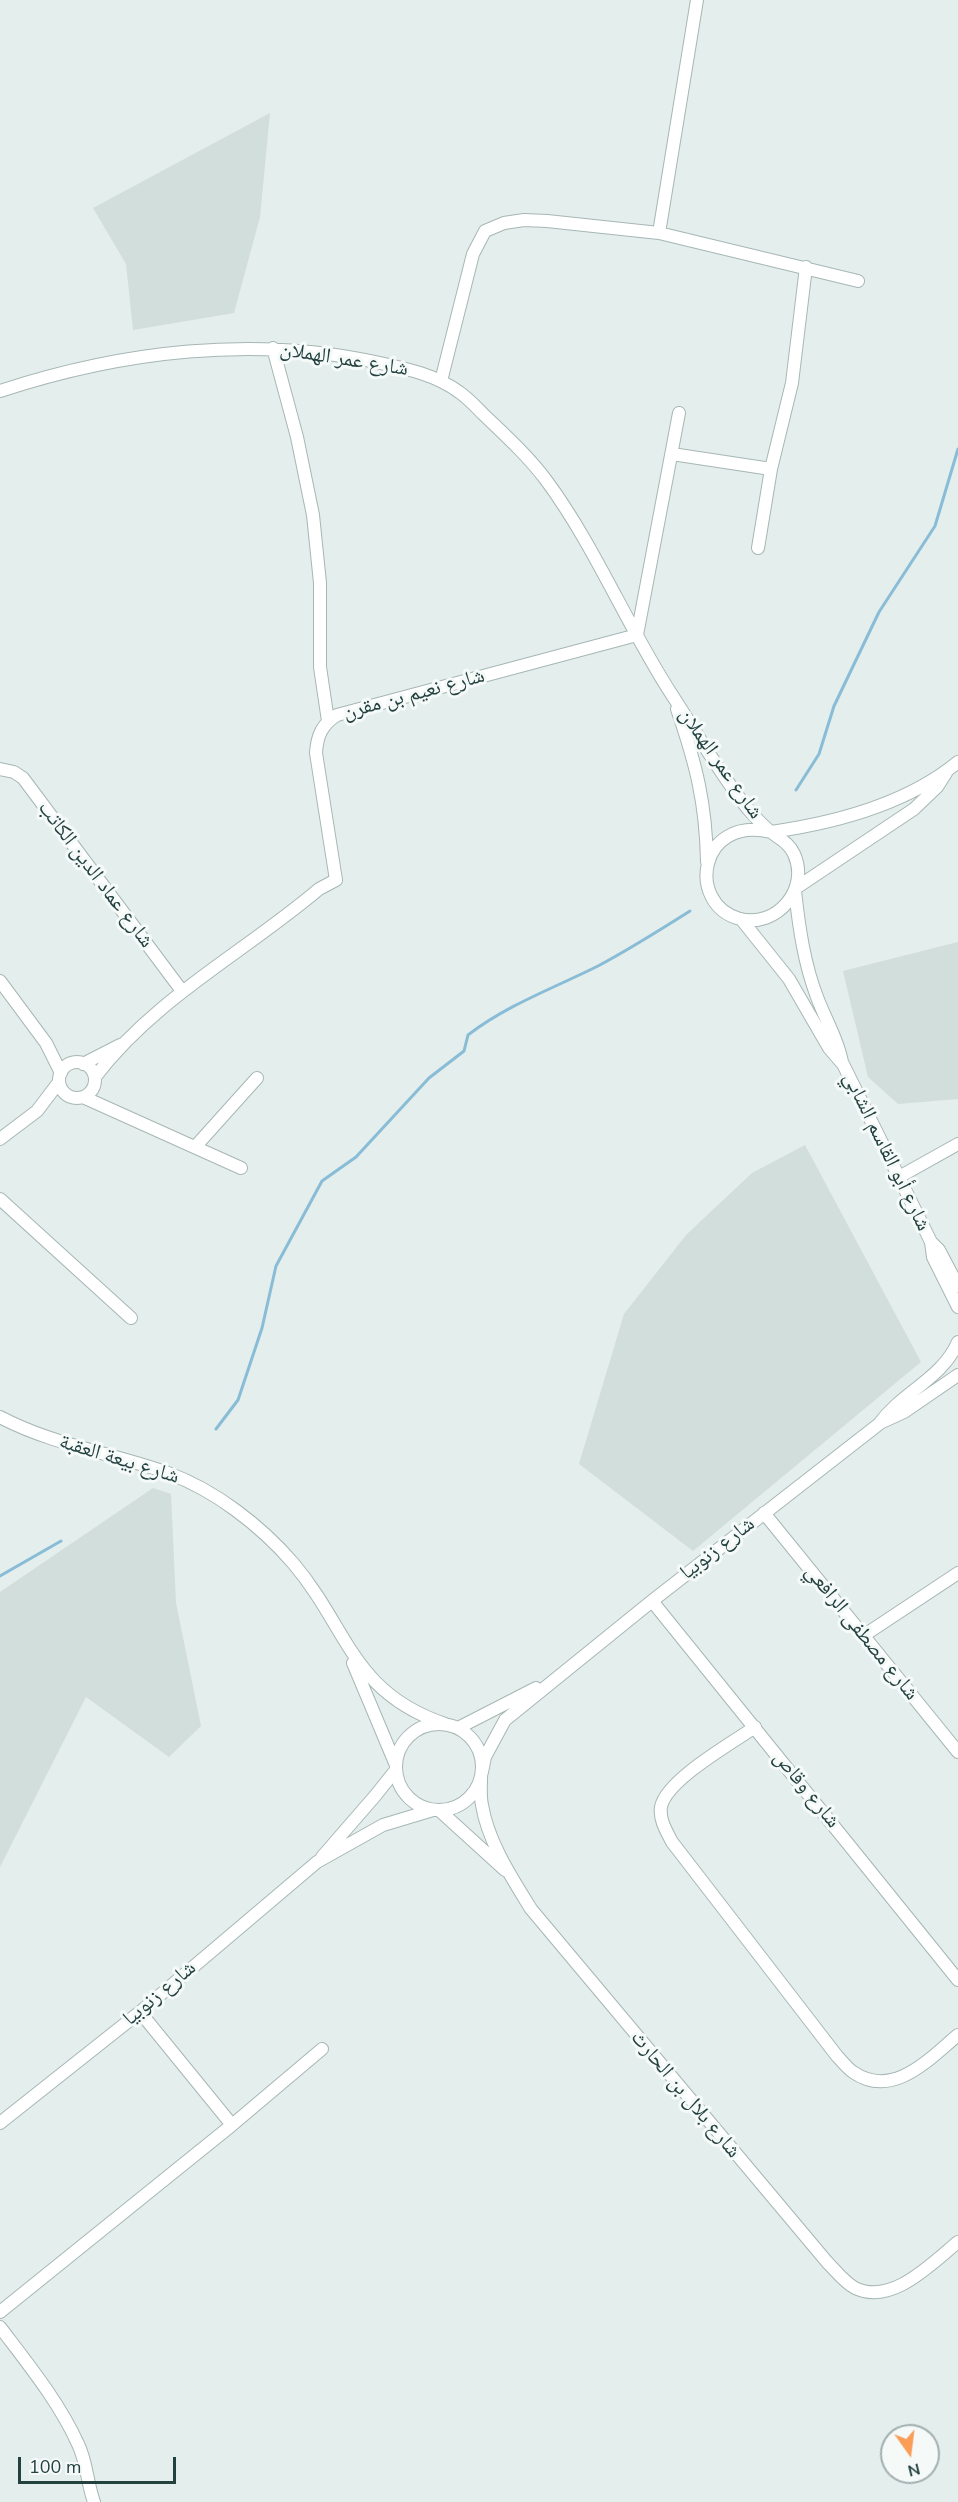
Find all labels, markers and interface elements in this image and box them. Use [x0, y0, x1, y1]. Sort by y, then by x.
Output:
street label: شارع عمر الهملان [278, 337, 410, 383]
street label: شارع نعيم بن مقرن [340, 664, 488, 726]
street label: شارع عمر الهملان [672, 704, 768, 824]
street label: شارع عماد الدين الكاتب [32, 797, 158, 953]
street label: شارع أبو القاسم الشابي [837, 1069, 935, 1235]
street label: شارع بيعة العقبة [56, 1430, 182, 1490]
street label: شارع زنوبيا [676, 1512, 760, 1586]
street label: شارع مصطفى الرافعي [799, 1560, 923, 1706]
street label: شارع وقاص [767, 1746, 845, 1834]
street label: شارع زنوبيا [118, 1956, 202, 2032]
street label: شارع بلال بن الحارث [624, 2026, 746, 2164]
north arrow [880, 2424, 940, 2484]
scale bar [21, 2445, 178, 2483]
text: 100 m [29, 2455, 81, 2479]
text: N [905, 2457, 922, 2482]

